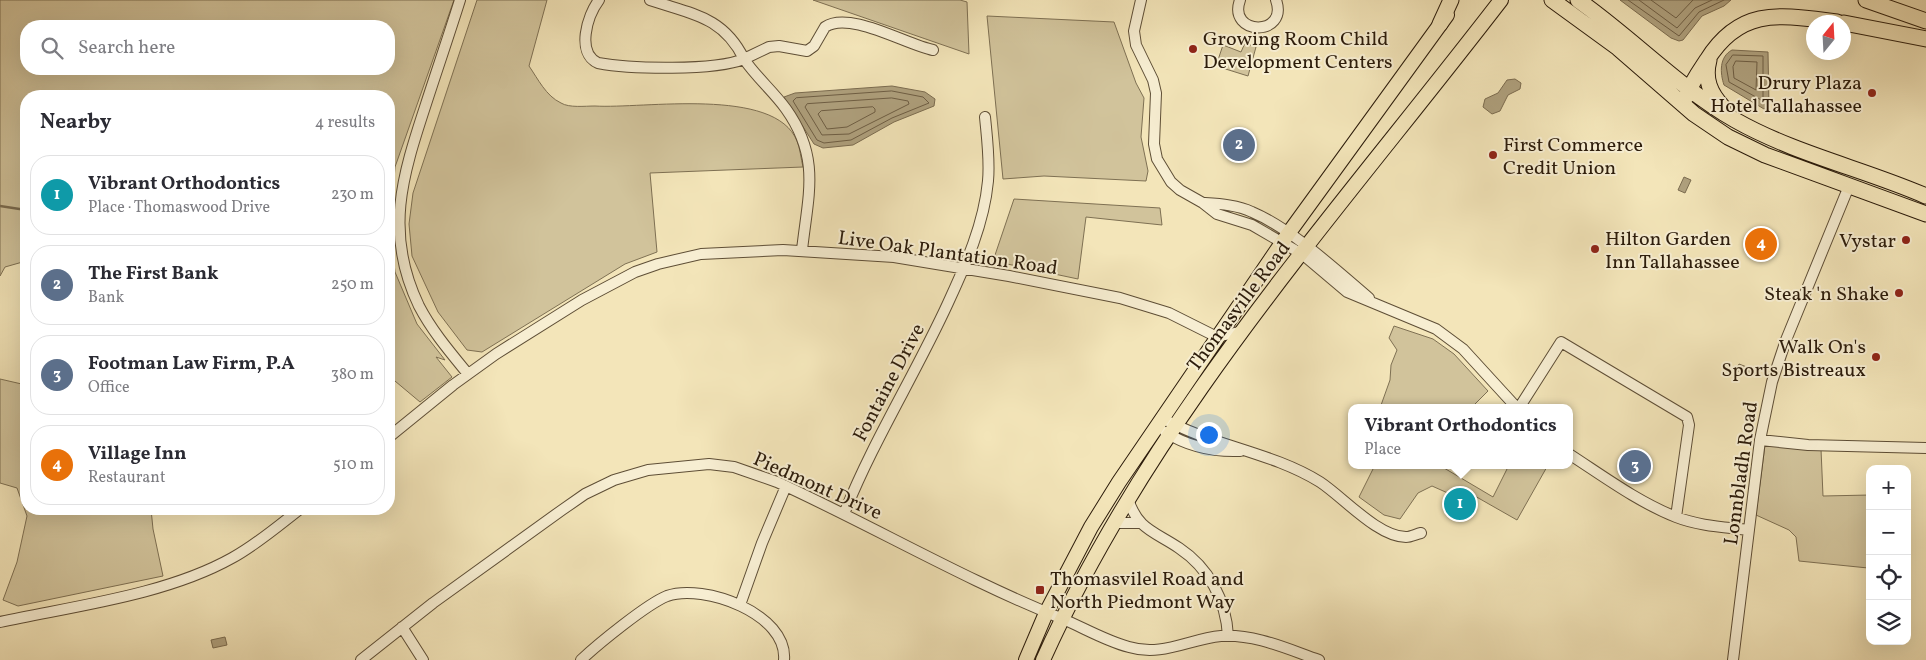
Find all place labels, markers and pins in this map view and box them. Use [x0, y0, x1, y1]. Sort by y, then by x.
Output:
place label: Growing Room Child Development Centers [1203, 26, 1393, 77]
marker: Growing Room Child Development Centers [1187, 43, 1199, 55]
place label: Drury Plaza Hotel Tallahassee [1710, 70, 1862, 121]
marker: Drury Plaza Hotel Tallahassee [1866, 87, 1878, 99]
pin: 2 [1223, 126, 1255, 164]
place label: First Commerce Credit Union [1503, 132, 1643, 183]
marker: First Commerce Credit Union [1487, 149, 1499, 161]
pin: 4 [1745, 225, 1777, 263]
place label: Hilton Garden Inn Tallahassee [1605, 226, 1740, 277]
place label: Vystar [1839, 228, 1896, 256]
marker: Vystar [1900, 234, 1912, 246]
marker: Hilton Garden Inn Tallahassee [1589, 243, 1601, 255]
place label: Steak 'n Shake [1764, 281, 1889, 309]
marker: Steak 'n Shake [1893, 287, 1905, 299]
place label: Walk On's Sports Bistreaux [1721, 334, 1866, 385]
marker: Walk On's Sports Bistreaux [1870, 351, 1882, 363]
pin: 3 [1619, 447, 1651, 485]
pin: 1 [1444, 485, 1476, 523]
place label: Thomasvilel Road and North Piedmont Way [1050, 566, 1244, 617]
marker: Thomasvilel Road and North Piedmont Way [1034, 584, 1046, 596]

